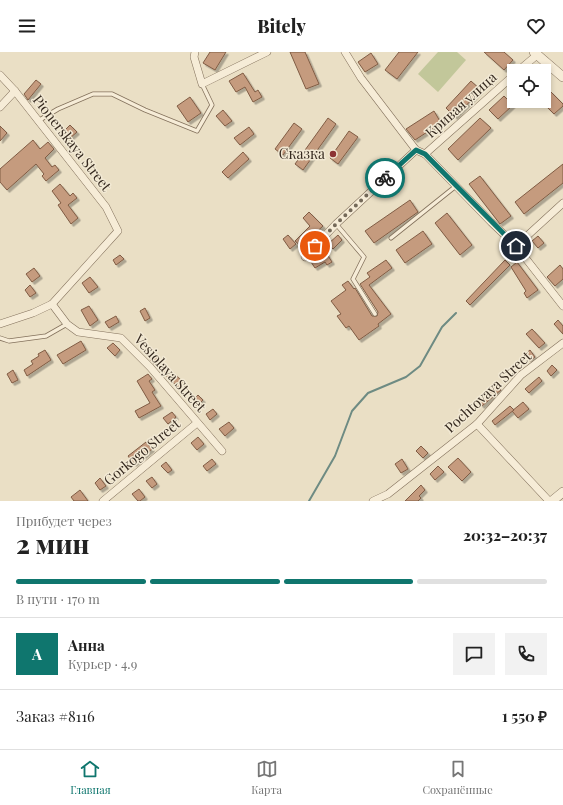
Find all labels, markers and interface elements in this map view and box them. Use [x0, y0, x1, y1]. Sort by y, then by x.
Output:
text: Bitely [257, 14, 306, 38]
icon: menu [16, 15, 38, 37]
icon: heart [525, 15, 547, 37]
map controls [507, 64, 551, 108]
button: locate [507, 64, 551, 108]
street label: Кривая улица [421, 68, 500, 142]
street label: Pionerskaya Street [29, 91, 117, 196]
place label: Сказка [279, 144, 325, 163]
marker: Сказка [328, 149, 338, 159]
courier [365, 158, 405, 198]
icon: bike [374, 167, 396, 189]
pin [298, 229, 332, 263]
pin [499, 229, 533, 263]
icon: bag [304, 235, 326, 257]
icon: home [505, 235, 527, 257]
street label: Vesiolaya Street [130, 329, 211, 416]
street label: Pochtovaya Street [440, 346, 536, 437]
street label: Gorkogo Street [99, 413, 185, 489]
text: Прибудет через [16, 512, 112, 529]
text: 20:32–20:37 [463, 525, 547, 545]
text: 2 мин [16, 526, 89, 561]
text: В пути · 170 m [16, 590, 100, 607]
button: chat [453, 633, 495, 675]
button: phone [505, 633, 547, 675]
text: Анна [68, 635, 105, 655]
text: А [32, 644, 42, 664]
text: Курьер · 4.9 [68, 655, 137, 672]
text: Заказ #8116 [16, 706, 95, 726]
text: 1 550 ₽ [502, 706, 547, 726]
tab: Главная [70, 758, 111, 797]
tab: Карта [251, 758, 282, 797]
tab: Сохранённые [422, 758, 493, 797]

